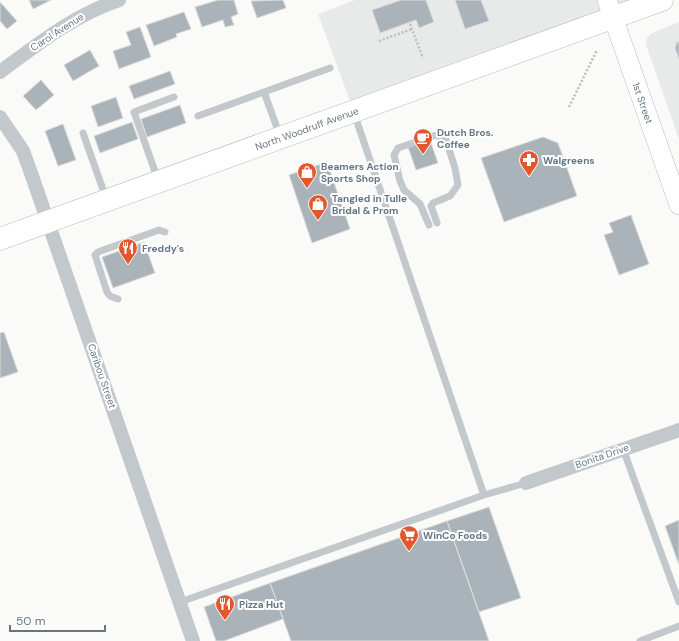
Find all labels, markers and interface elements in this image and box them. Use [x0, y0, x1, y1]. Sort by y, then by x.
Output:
street label: Carol Avenue [28, 10, 86, 54]
street label: 1st Street [630, 80, 656, 125]
street label: North Woodruff Avenue [253, 104, 360, 153]
place label: Dutch Bros. Coffee [437, 126, 494, 151]
cafe icon: Dutch Bros. Coffee [412, 127, 434, 155]
pharmacy icon: Walgreens [518, 149, 540, 177]
place label: Walgreens [543, 154, 595, 167]
place label: Beamers Action Sports Shop [321, 160, 399, 185]
shop icon: Beamers Action Sports Shop [296, 161, 318, 189]
place label: Tangled in Tulle Bridal & Prom [332, 192, 407, 217]
shop icon: Tangled in Tulle Bridal & Prom [307, 193, 329, 221]
restaurant icon: Freddy's [117, 237, 139, 265]
place label: Freddy's [142, 242, 184, 255]
street label: Caribou Street [85, 342, 119, 410]
street label: Bonita Drive [573, 441, 631, 471]
supermarket icon: WinCo Foods [398, 524, 420, 552]
place label: WinCo Foods [423, 529, 487, 542]
restaurant icon: Pizza Hut [214, 593, 236, 621]
place label: Pizza Hut [239, 598, 284, 611]
scale bar [10, 607, 105, 633]
text: 50 m [16, 613, 45, 629]

